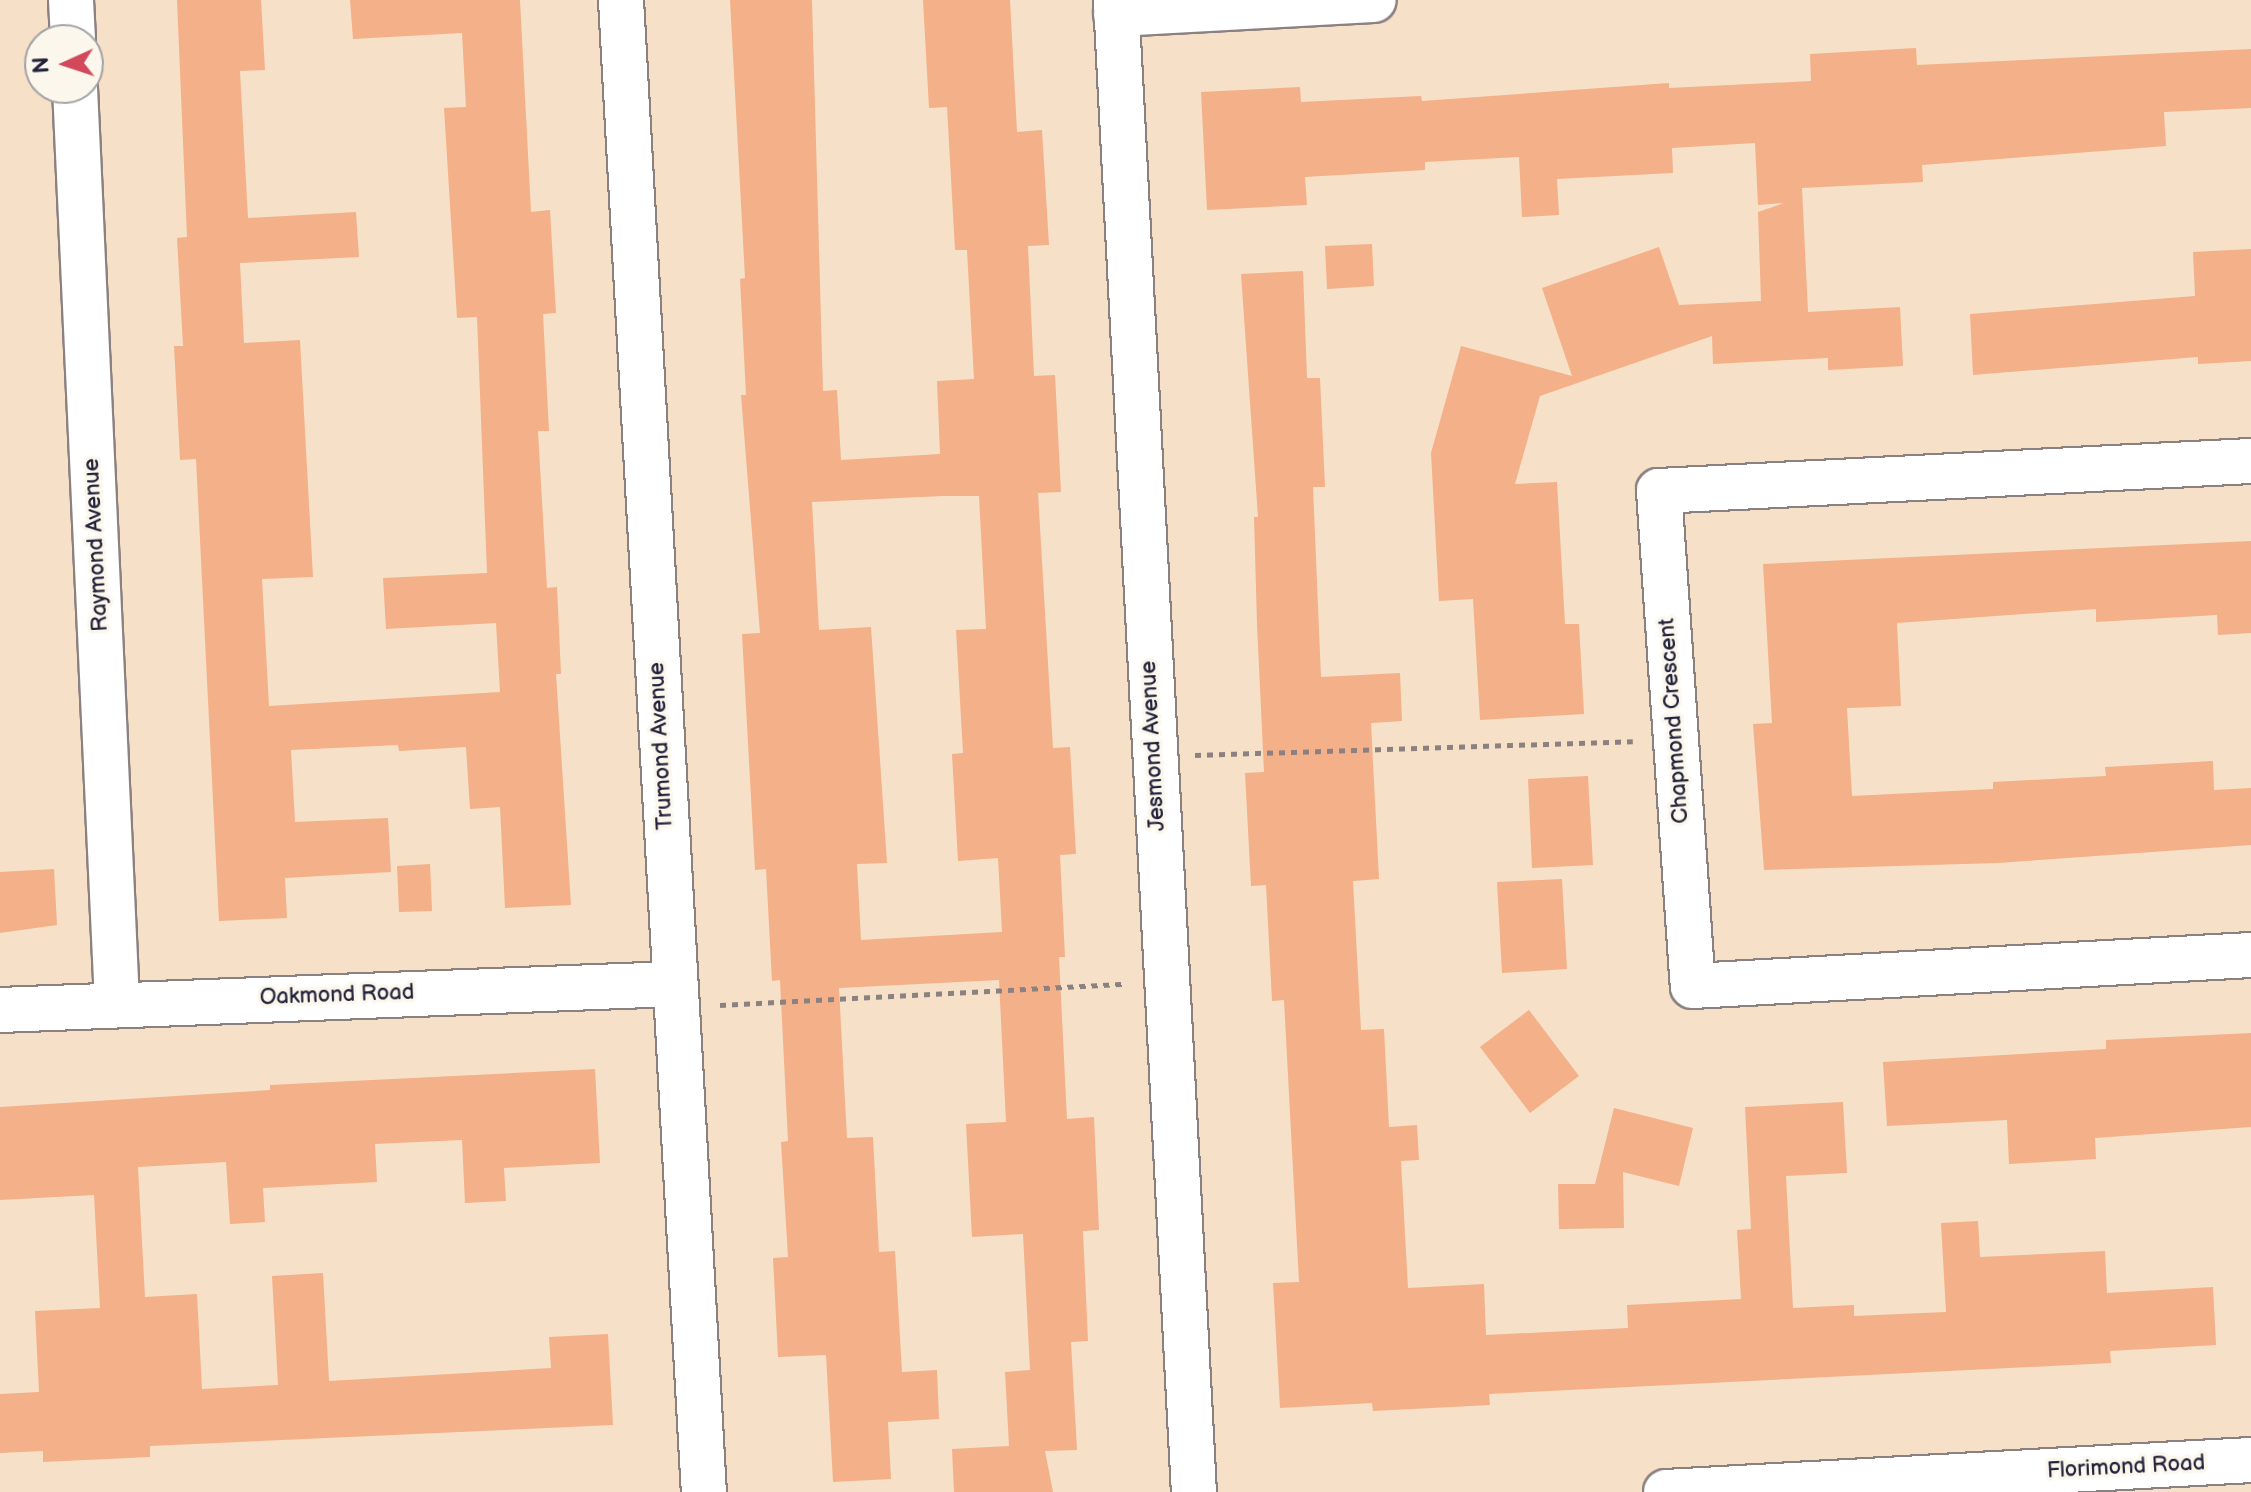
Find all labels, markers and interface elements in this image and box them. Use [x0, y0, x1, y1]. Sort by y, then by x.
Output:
north arrow [24, 24, 104, 104]
text: N [28, 56, 55, 74]
street label: Raymond Avenue [78, 458, 114, 632]
street label: Chapmond Crescent [1654, 618, 1694, 824]
street label: Jesmond Avenue [1135, 660, 1171, 832]
street label: Trumond Avenue [643, 662, 679, 830]
street label: Oakmond Road [259, 979, 415, 1011]
street label: Florimond Road [2046, 1450, 2206, 1484]

